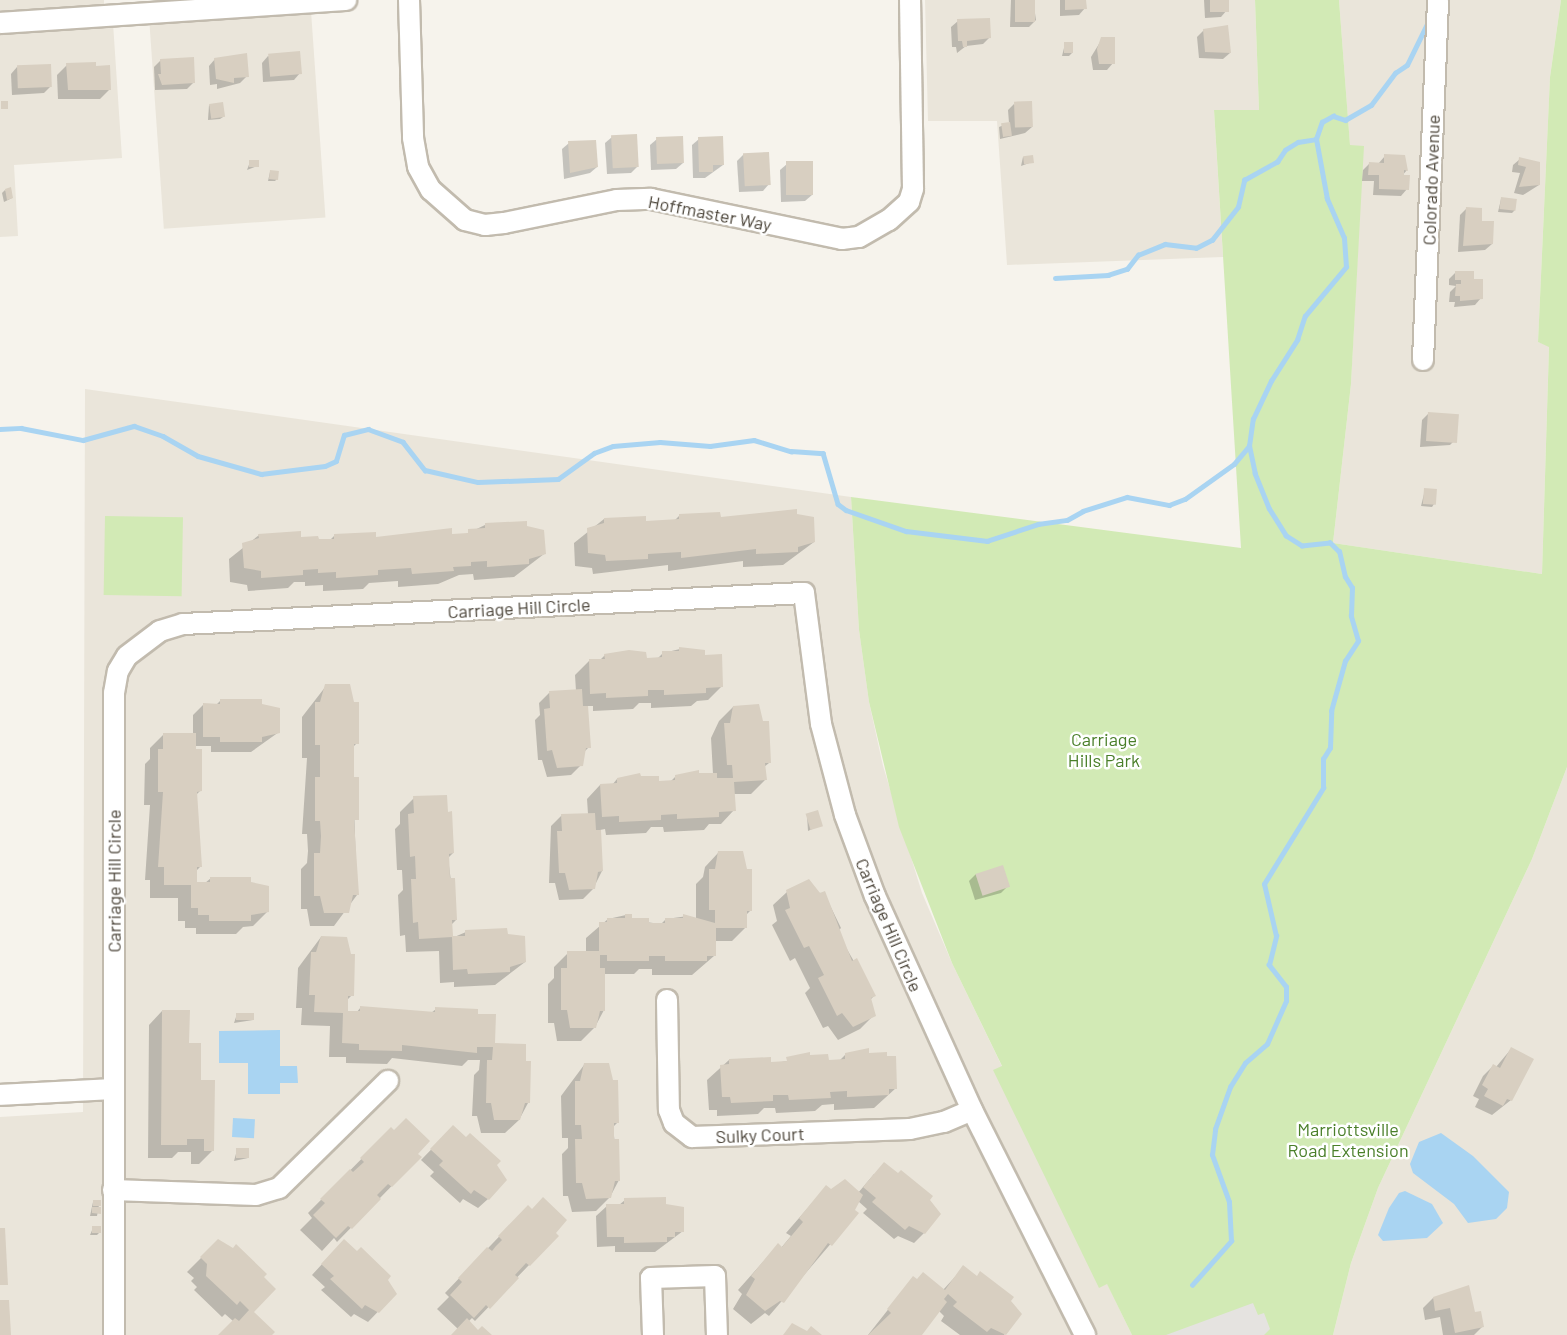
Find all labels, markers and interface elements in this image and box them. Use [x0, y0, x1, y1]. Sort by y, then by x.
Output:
street label: Colorado Avenue [1418, 114, 1444, 246]
street label: Hoffmaster Way [646, 190, 774, 236]
street label: Carriage Hill Circle [447, 593, 591, 623]
park label: Carriage Hills Park [1068, 729, 1140, 771]
street label: Carriage Hill Circle [103, 809, 125, 953]
street label: Carriage Hill Circle [851, 855, 927, 995]
park label: Marriottsville Road Extension [1287, 1119, 1409, 1162]
street label: Sulky Court [715, 1123, 805, 1147]

